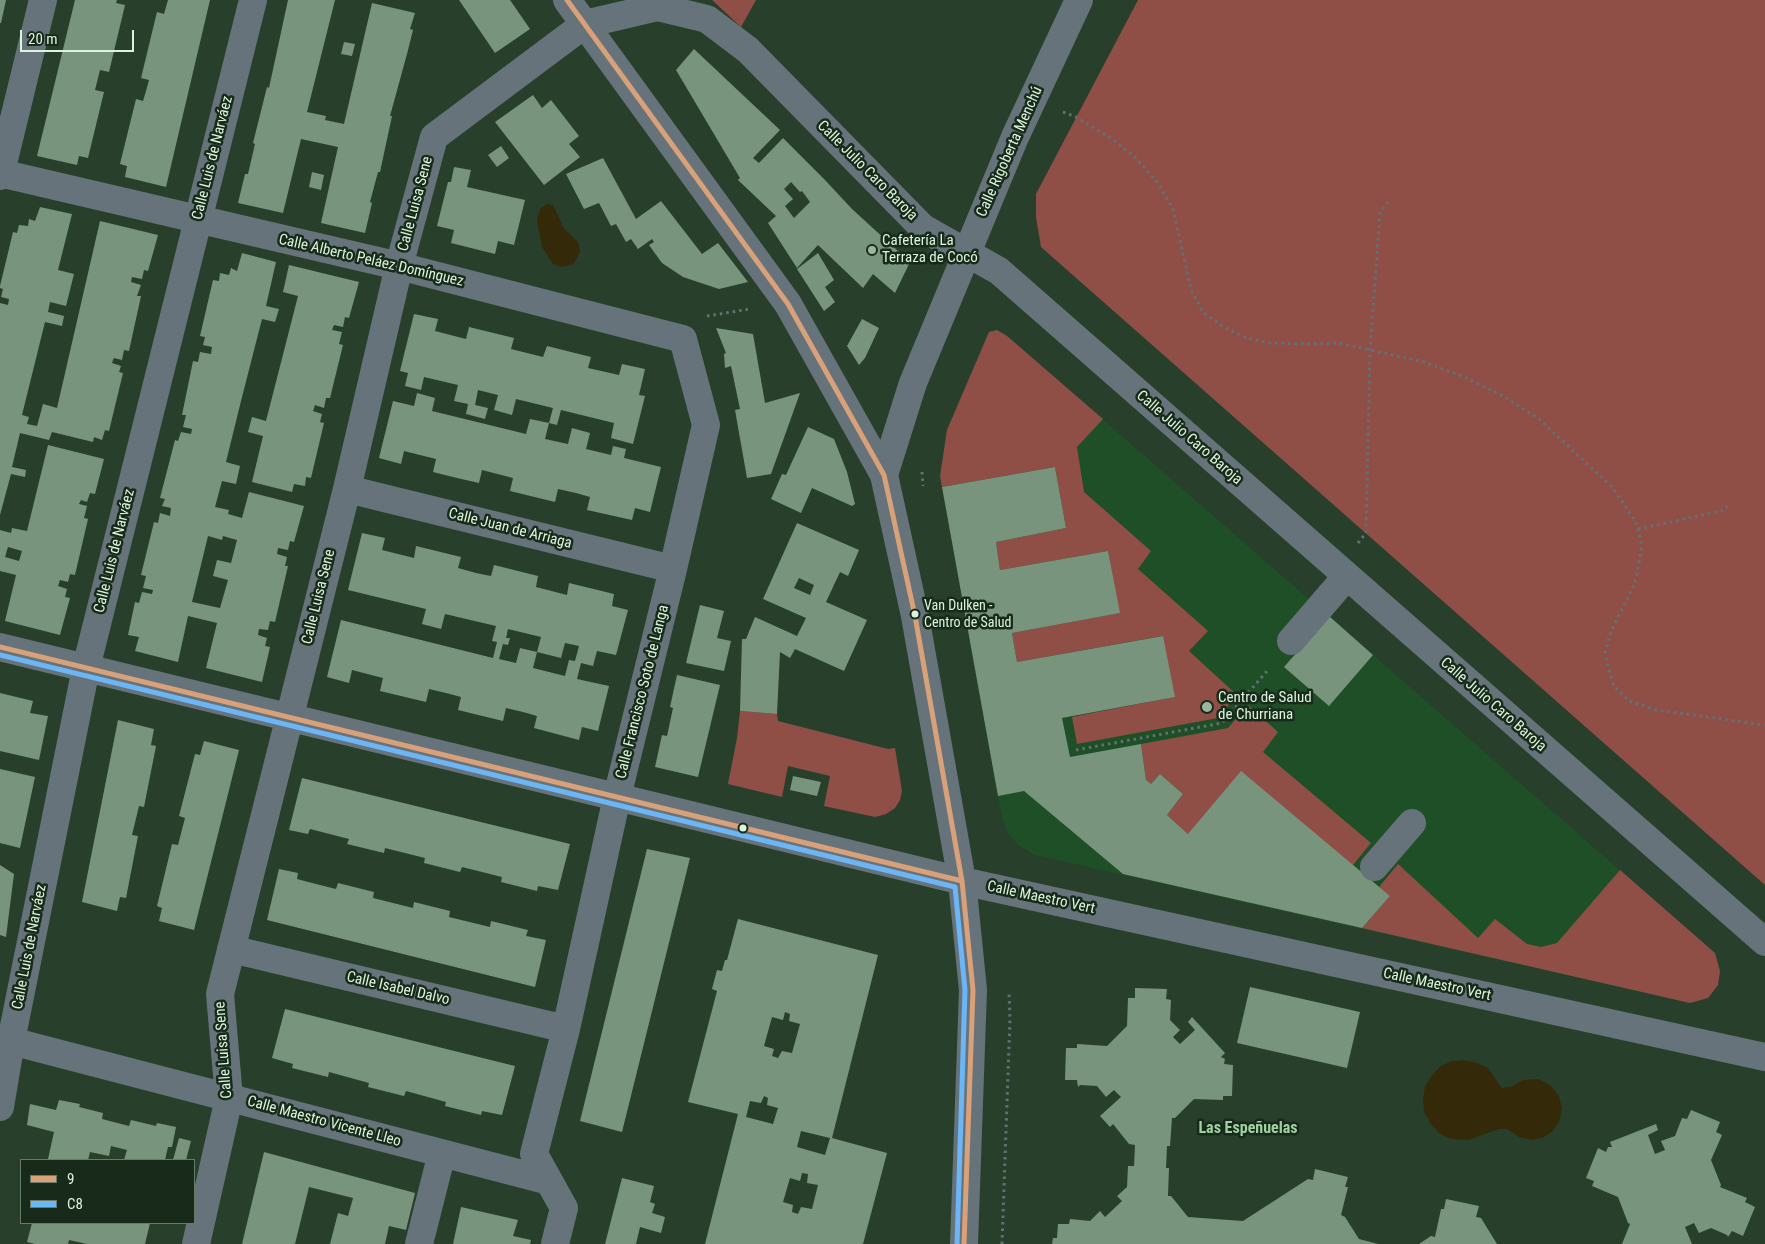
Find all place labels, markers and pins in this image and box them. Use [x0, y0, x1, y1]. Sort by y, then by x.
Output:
place label: Cafetería La Terraza de Cocó [882, 232, 978, 267]
marker: Cafetería La Terraza de Cocó [866, 244, 878, 256]
place label: Van Dulken - Centro de Salud [924, 598, 1011, 630]
marker: Van Dulken - Centro de Salud [910, 609, 920, 619]
place label: Centro de Salud de Churriana [1218, 689, 1312, 724]
marker: Centro de Salud de Churriana [1200, 700, 1214, 714]
unlabelled marker [738, 823, 748, 833]

